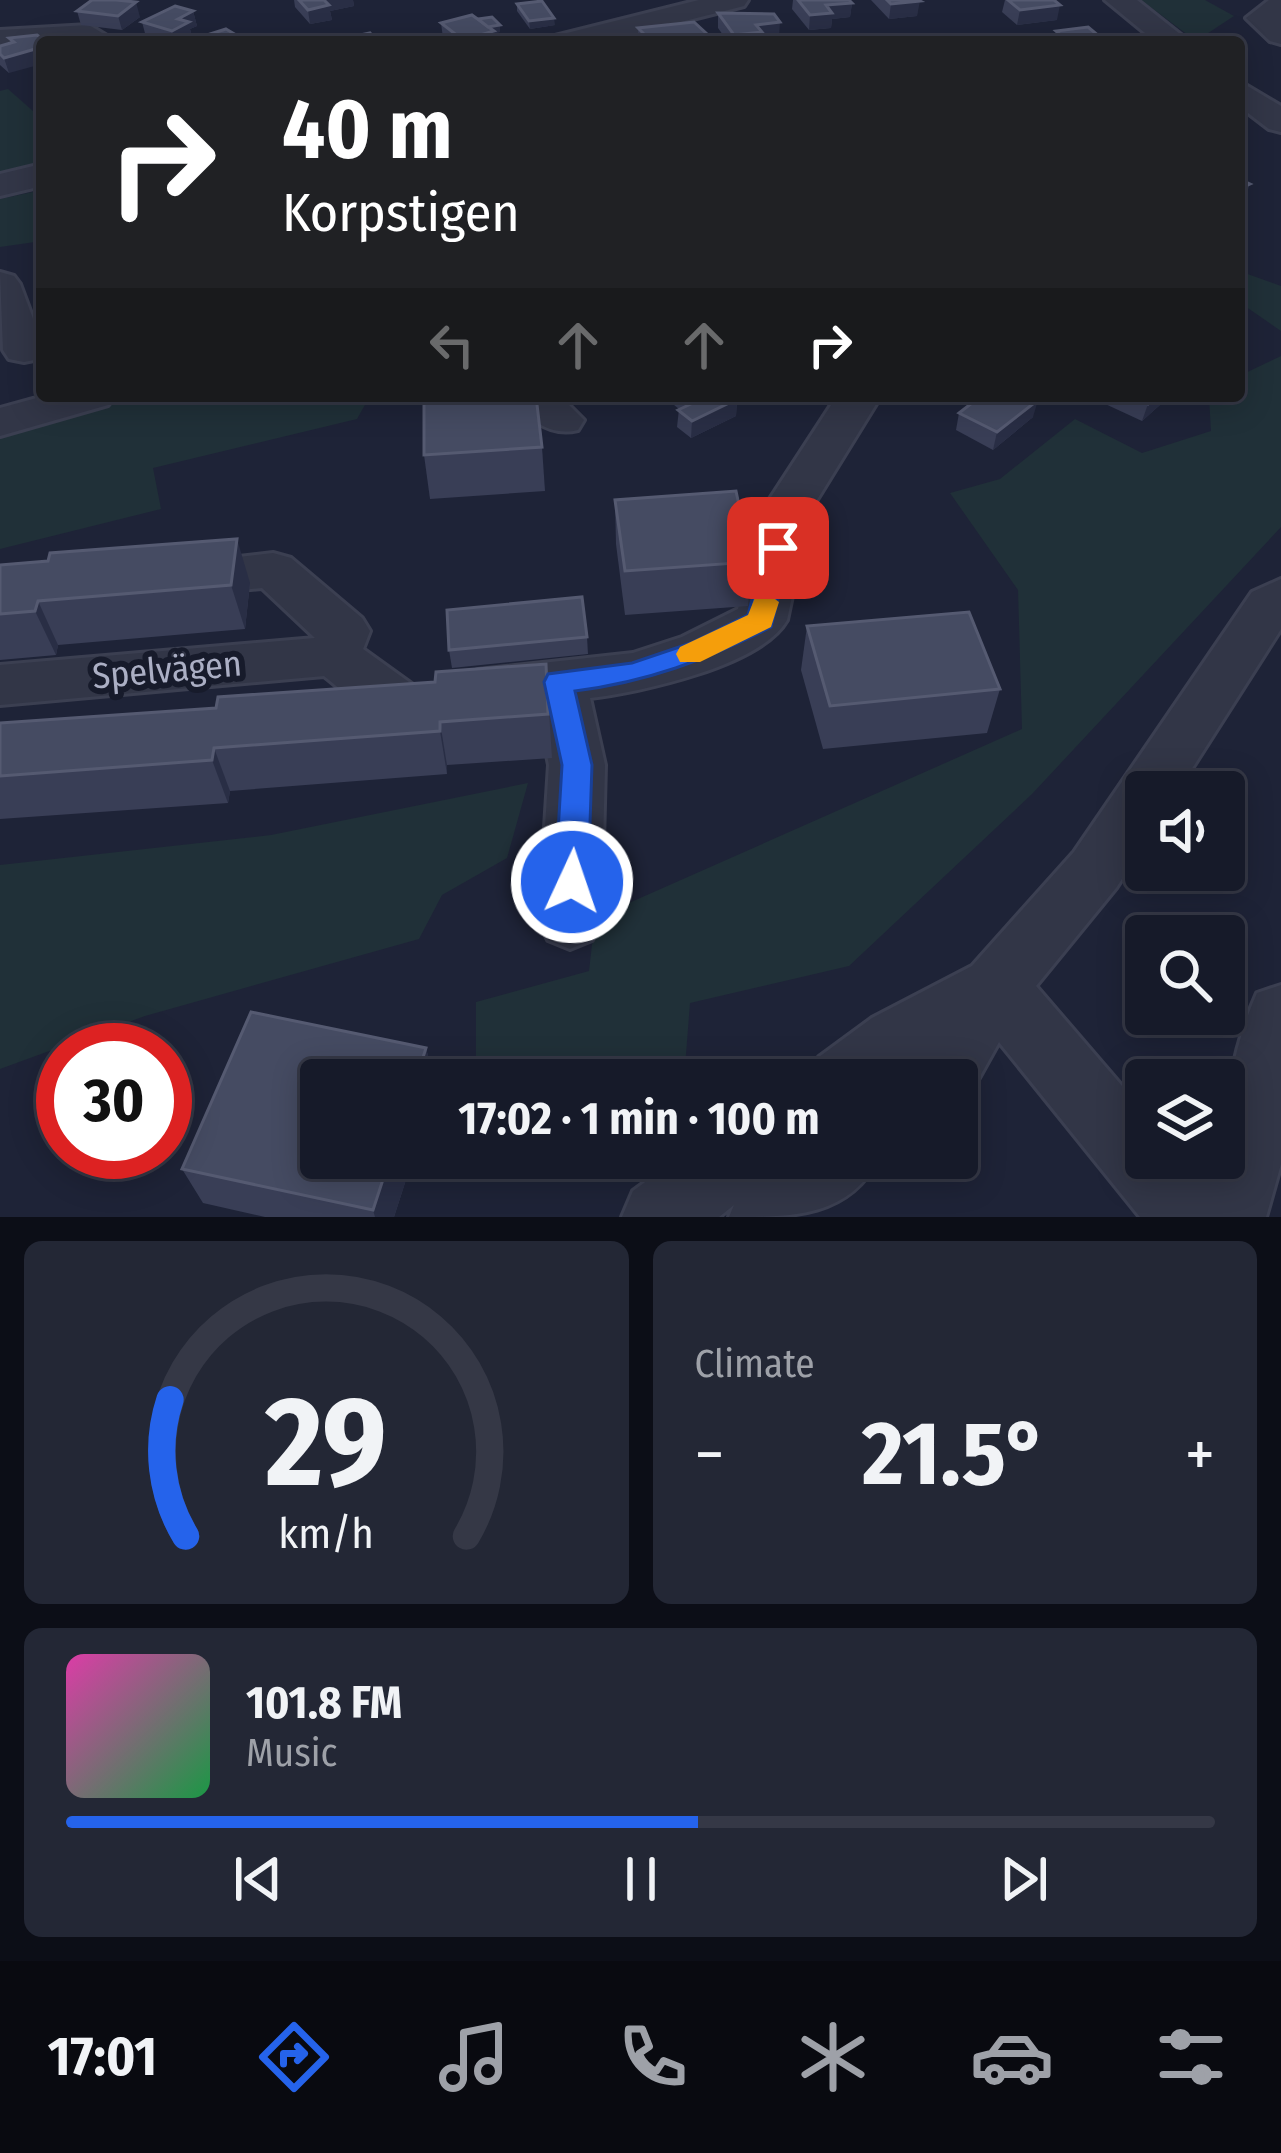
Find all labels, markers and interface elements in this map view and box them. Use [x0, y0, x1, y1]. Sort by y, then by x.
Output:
text: 40 m [282, 79, 453, 180]
icon: right [84, 84, 240, 240]
text: Korpstigen [282, 181, 520, 245]
icon: left [419, 312, 485, 378]
icon: ahead [545, 312, 611, 378]
icon: ahead [671, 312, 737, 378]
icon: right [797, 312, 863, 378]
pin [727, 497, 829, 599]
icon: arrive [745, 515, 811, 581]
street label: Spelvägen [90, 642, 244, 698]
map controls [1125, 771, 1245, 1179]
button: sound [1125, 771, 1245, 891]
position arrow [509, 819, 635, 945]
button: search [1125, 915, 1245, 1035]
speed limit sign: 30 [36, 1023, 192, 1179]
button: layers [1125, 1059, 1245, 1179]
text: 17:02 · 1 min · 100 m [458, 1092, 820, 1146]
text: Climate [695, 1341, 815, 1387]
text: 29 [264, 1368, 387, 1518]
text: 21.5° [862, 1400, 1047, 1508]
text: − [695, 1415, 724, 1494]
text: + [1185, 1415, 1215, 1494]
text: km/h [278, 1507, 374, 1558]
text: 101.8 FM [246, 1676, 402, 1730]
text: Music [246, 1730, 337, 1776]
icon: previous [225, 1846, 291, 1912]
icon: pause [608, 1846, 674, 1912]
icon: next [991, 1846, 1057, 1912]
icon: directions [252, 2015, 336, 2099]
icon: music [432, 2015, 516, 2099]
icon: phone [611, 2015, 695, 2099]
icon: climate [791, 2015, 875, 2099]
icon: car [970, 2015, 1054, 2099]
icon: filters [1149, 2015, 1233, 2099]
text: 17:01 [48, 2025, 157, 2089]

